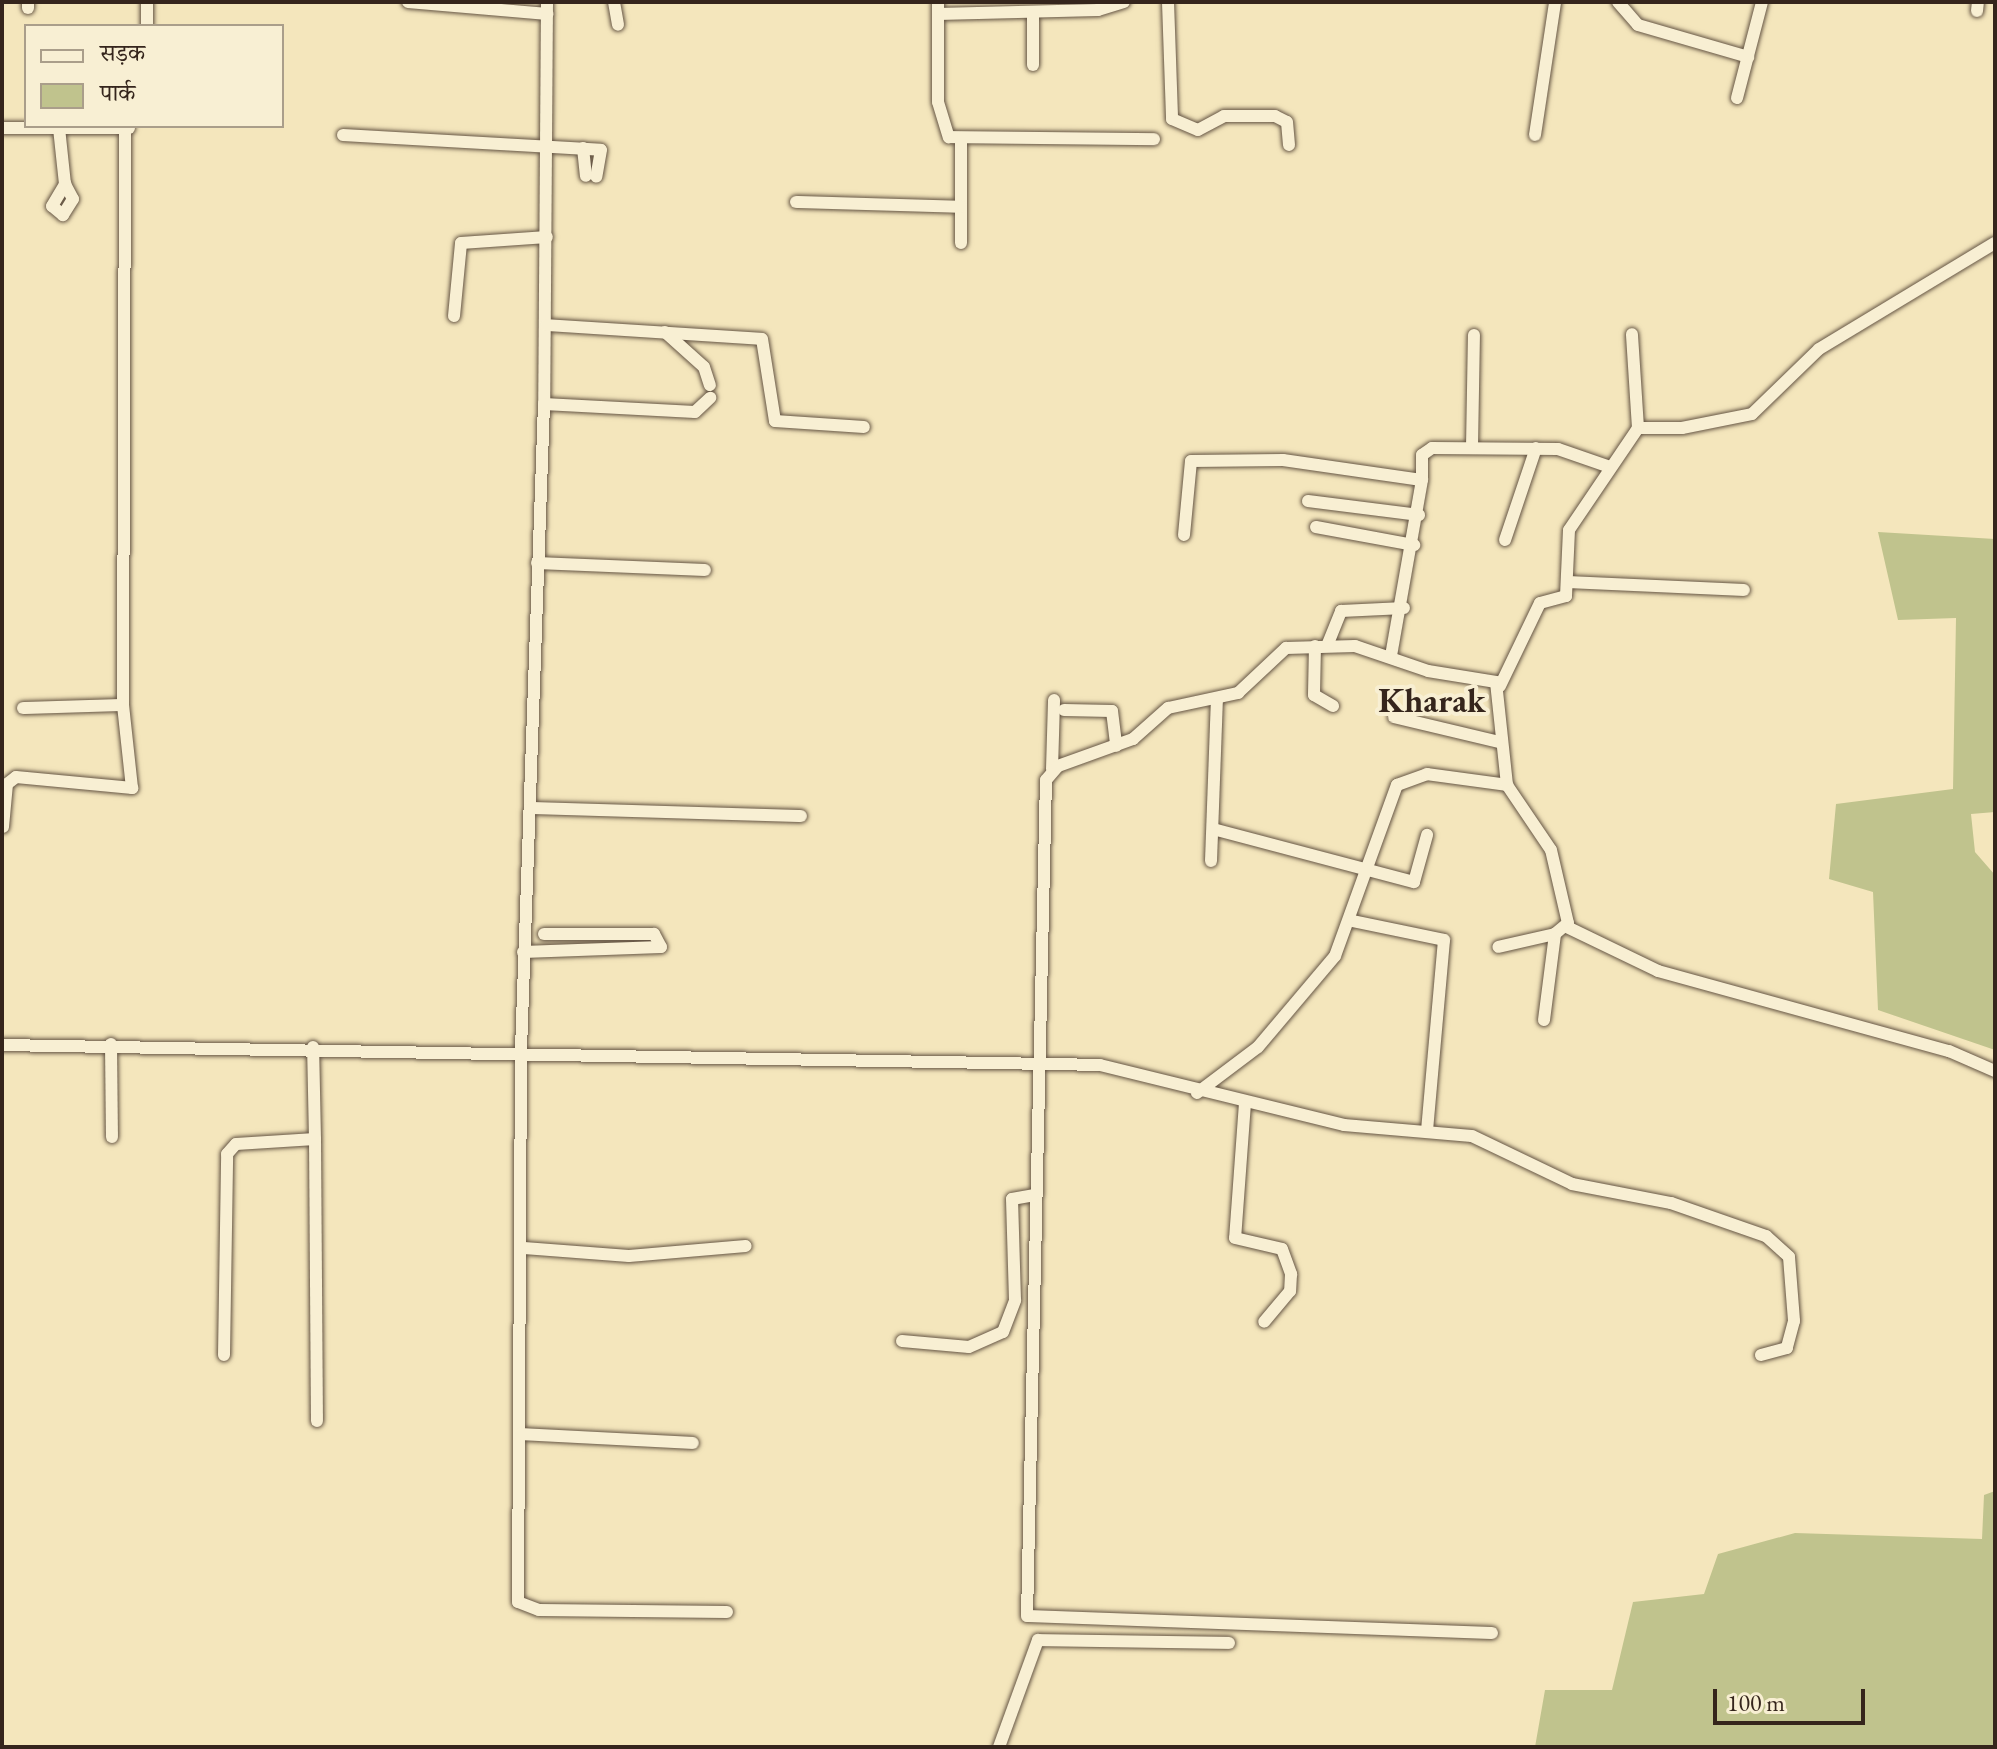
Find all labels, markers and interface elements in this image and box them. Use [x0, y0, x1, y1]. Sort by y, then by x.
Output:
legend [24, 24, 284, 128]
text: सड़क [100, 37, 145, 68]
text: पार्क [100, 77, 135, 108]
district label: Kharak [1378, 681, 1486, 721]
scale bar [1717, 1673, 1869, 1723]
text: 100 m [1727, 1687, 1785, 1718]

